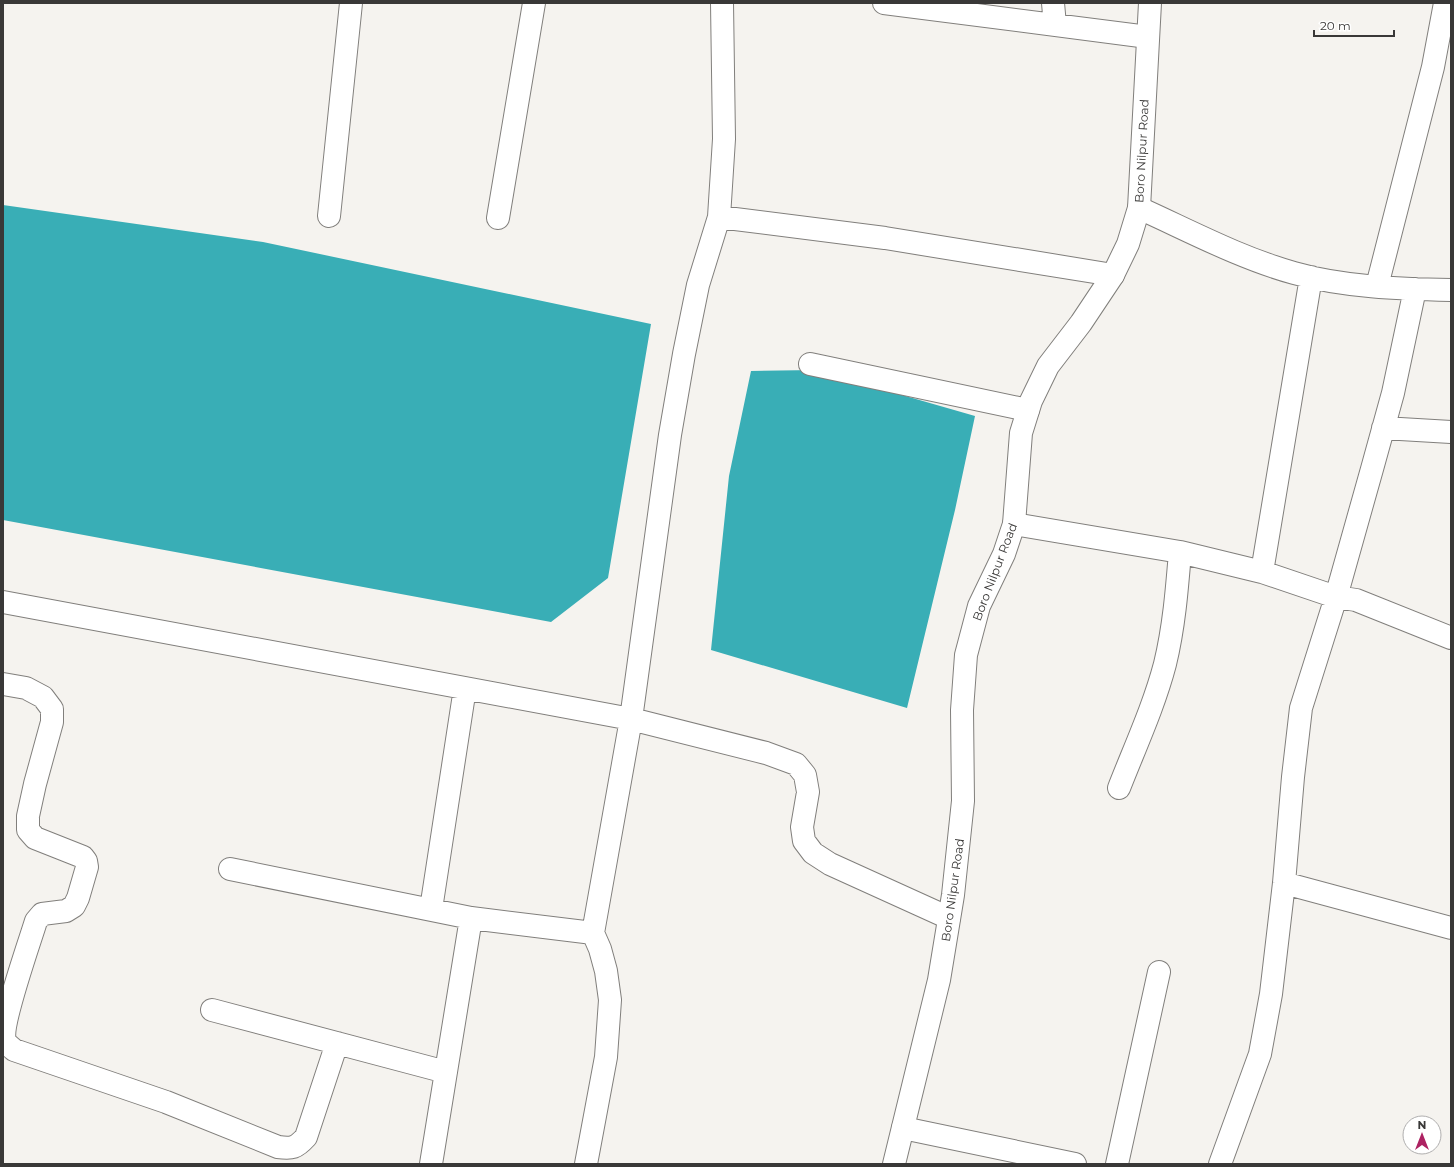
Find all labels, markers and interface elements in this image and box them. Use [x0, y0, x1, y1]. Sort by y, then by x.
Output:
scale bar [1314, 12, 1394, 38]
text: 20 m [1320, 18, 1351, 33]
street label: Boro Nilpur Road [1131, 99, 1152, 203]
street label: Boro Nilpur Road [969, 521, 1020, 623]
street label: Boro Nilpur Road [938, 838, 967, 942]
north arrow [1402, 1115, 1442, 1155]
text: N [1418, 1118, 1426, 1132]

